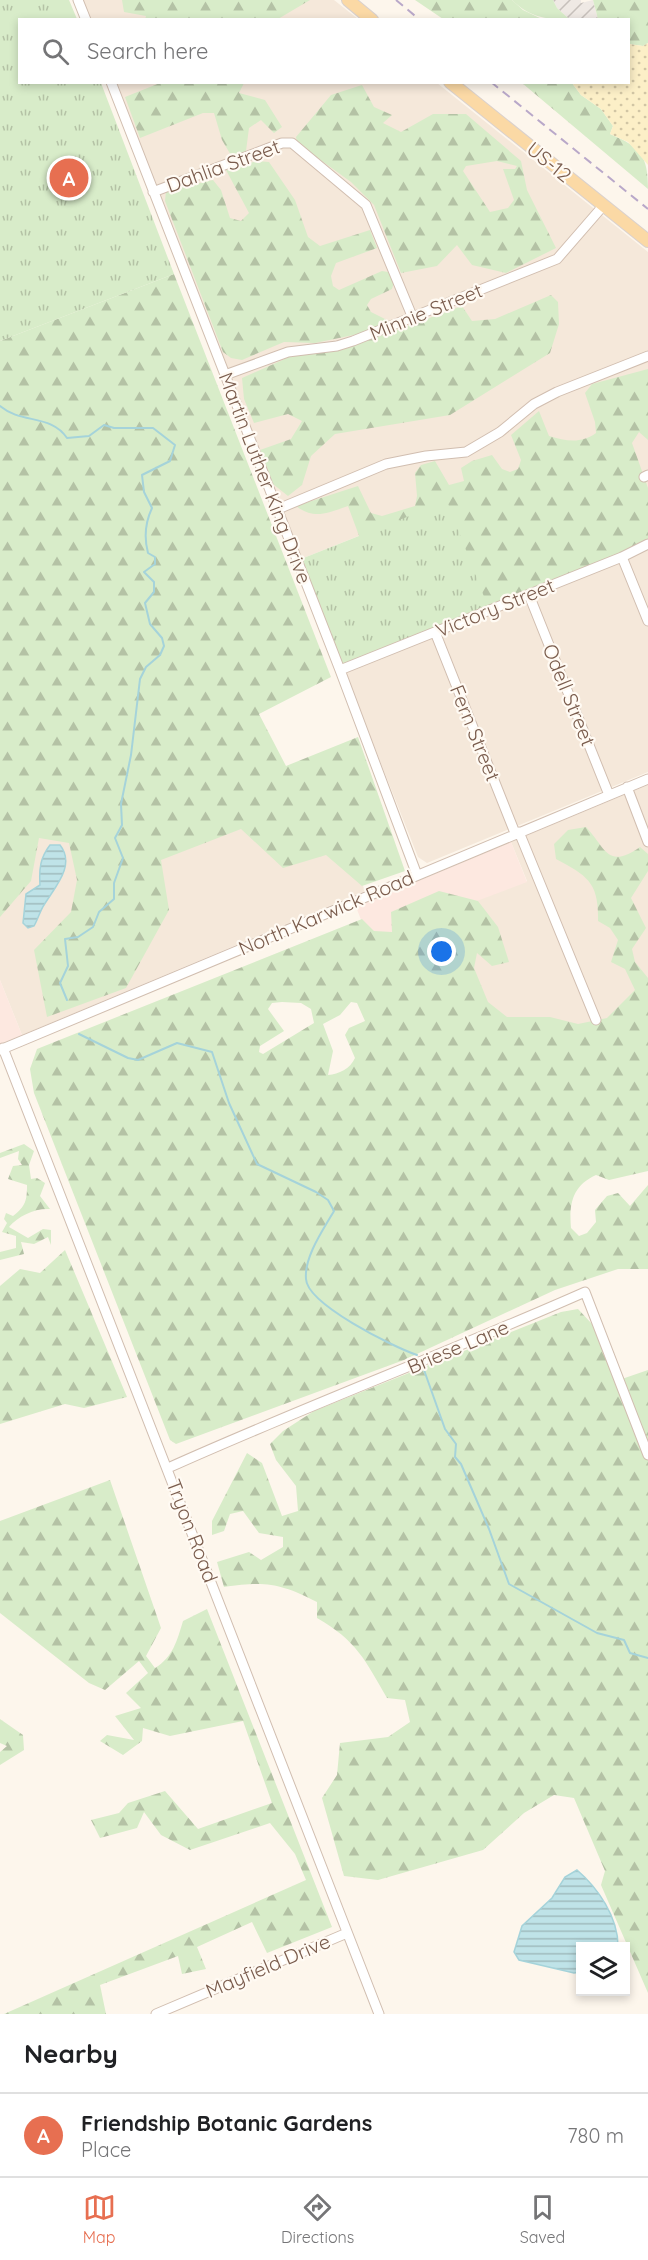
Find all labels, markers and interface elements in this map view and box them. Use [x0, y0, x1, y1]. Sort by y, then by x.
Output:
search box [18, 18, 630, 84]
icon: search [39, 35, 72, 68]
text: Search here [87, 37, 208, 65]
street label: Dahlia Street [163, 133, 283, 198]
street label: US-12 [522, 136, 577, 187]
pin: A [50, 156, 88, 201]
street label: Minnie Street [366, 277, 486, 346]
street label: Martin Luther King Drive [214, 369, 317, 587]
street label: Victory Street [432, 572, 558, 643]
street label: Odell Street [538, 640, 601, 750]
street label: Fern Street [445, 681, 506, 785]
street label: North Karwick Road [235, 864, 417, 961]
your location [427, 937, 456, 966]
street label: Briese Lane [403, 1314, 512, 1379]
street label: Tryon Road [161, 1476, 224, 1586]
street label: Mayfield Drive [202, 1928, 334, 2003]
map controls [576, 1942, 630, 1996]
button: layers [576, 1942, 630, 1996]
text: Nearby [24, 2037, 118, 2070]
text: Friendship Botanic Gardens [81, 2109, 372, 2137]
text: A [37, 2123, 50, 2148]
text: 780 m [567, 2123, 624, 2148]
text: Place [81, 2137, 131, 2162]
tab: Map [83, 2191, 116, 2247]
tab: Directions [281, 2191, 354, 2247]
tab: Saved [520, 2191, 565, 2247]

